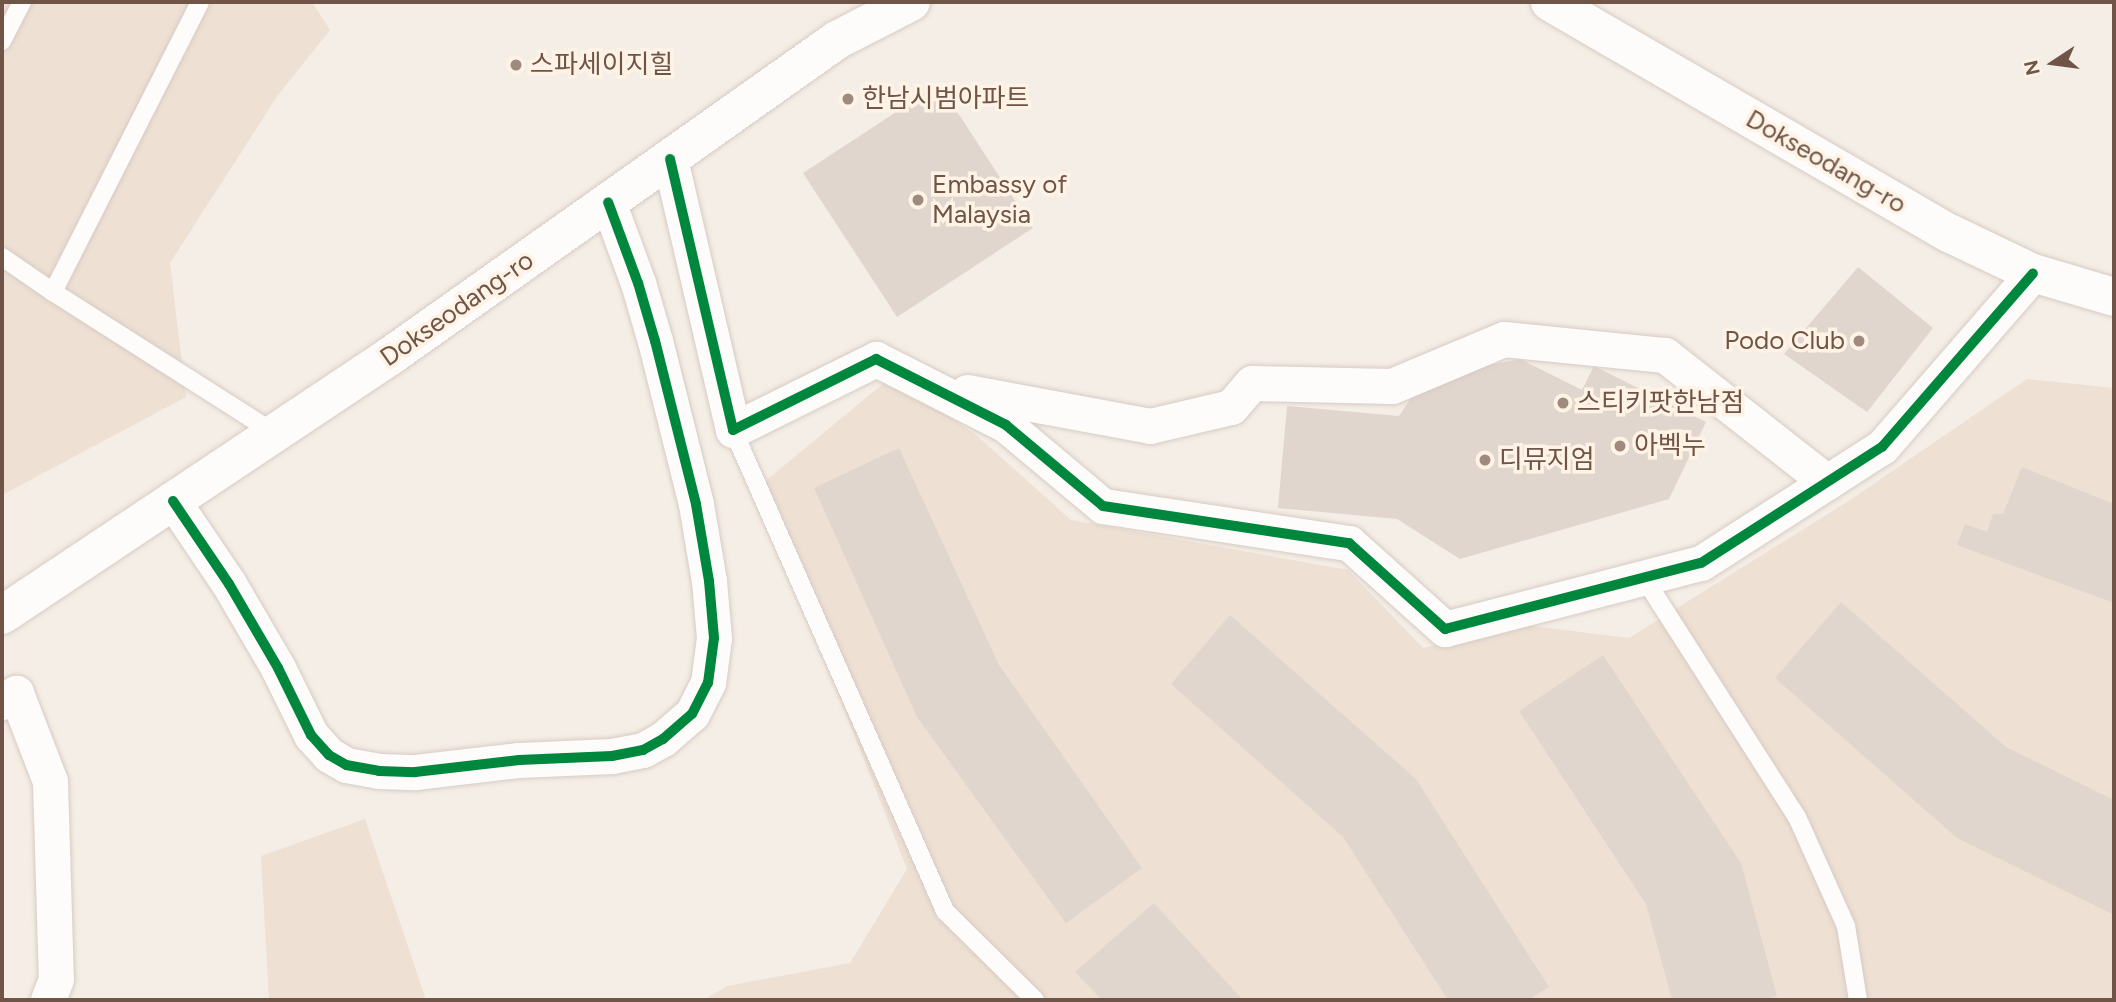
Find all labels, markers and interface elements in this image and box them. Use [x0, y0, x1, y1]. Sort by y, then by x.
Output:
north arrow [2018, 28, 2088, 98]
place label: 스파세이지힐 [530, 49, 674, 81]
marker: 스파세이지힐 [508, 57, 524, 73]
text: N [2019, 58, 2045, 78]
place label: 한남시범아파트 [862, 83, 1029, 115]
marker: 한남시범아파트 [840, 91, 856, 107]
street label: Dokseodang-ro [1740, 104, 1912, 220]
place label: Embassy of Malaysia [932, 169, 1067, 230]
marker: Embassy of Malaysia [910, 192, 926, 208]
street label: Dokseodang-ro [374, 245, 540, 373]
place label: Podo Club [1724, 325, 1845, 357]
marker: Podo Club [1851, 333, 1867, 349]
place label: 스티키팟한남점 [1577, 387, 1744, 419]
marker: 스티키팟한남점 [1555, 395, 1571, 411]
place label: 아벡누 [1634, 430, 1706, 462]
marker: 아벡누 [1612, 438, 1628, 454]
place label: 디뮤지엄 [1499, 444, 1595, 476]
marker: 디뮤지엄 [1477, 452, 1493, 468]

